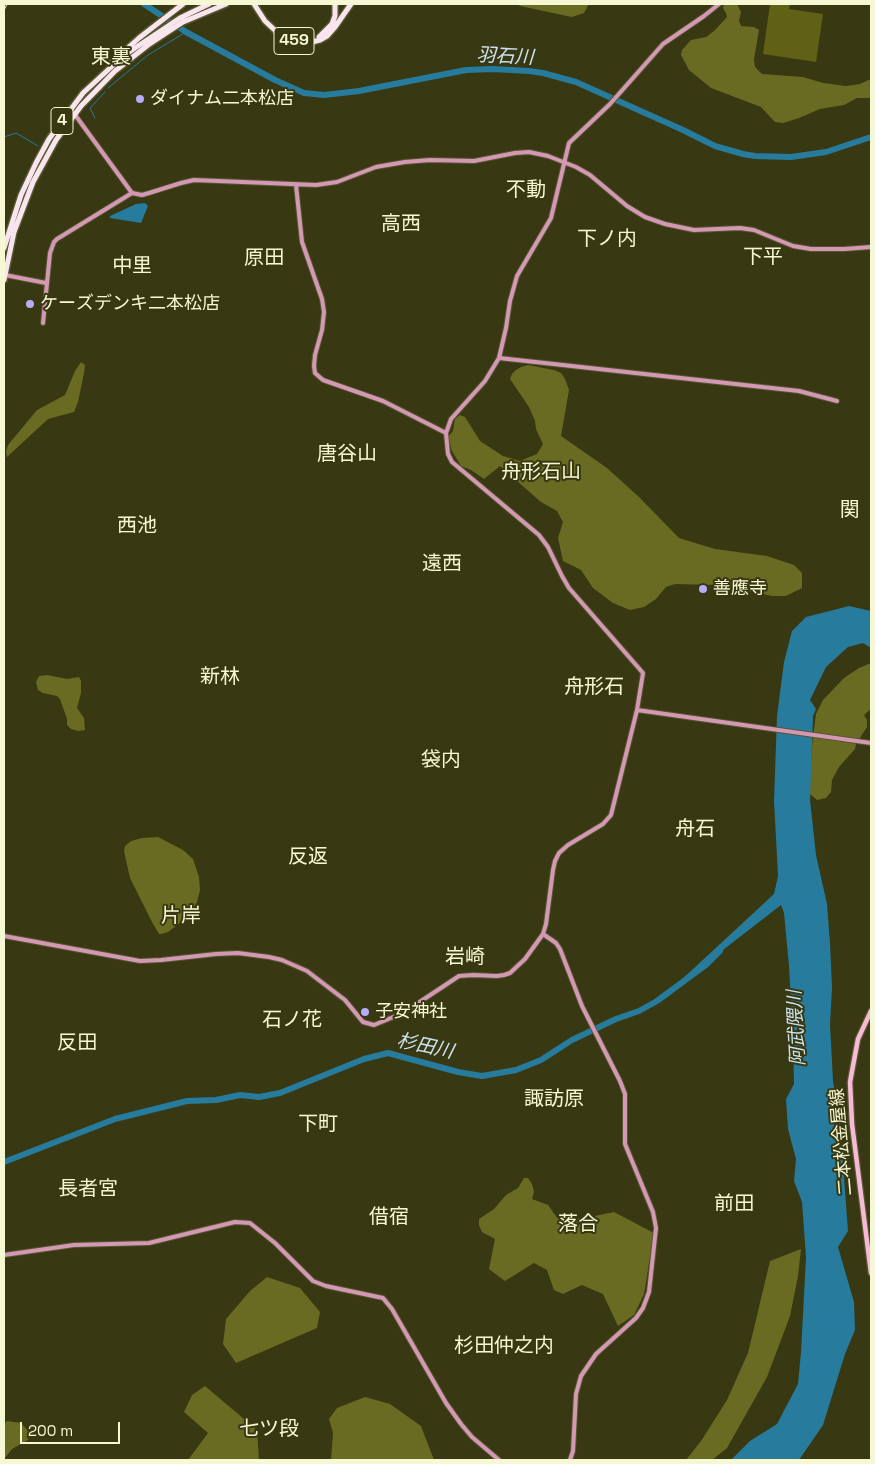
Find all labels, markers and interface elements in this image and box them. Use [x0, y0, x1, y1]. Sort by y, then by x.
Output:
road number: 459 [274, 27, 314, 54]
water label: 羽石川 [476, 44, 534, 70]
district label: 東裏 [91, 46, 131, 70]
place label: ダイナム二本松店 [150, 88, 294, 110]
marker: ダイナム二本松店 [134, 93, 146, 105]
road number: 4 [51, 108, 73, 134]
district label: 不動 [506, 179, 546, 203]
district label: 高西 [381, 213, 421, 237]
district label: 下ノ内 [577, 228, 637, 252]
district label: 下平 [743, 246, 783, 270]
district label: 原田 [244, 247, 284, 271]
district label: 中里 [112, 255, 152, 279]
place label: ケーズデンキ二本松店 [40, 293, 220, 315]
marker: ケーズデンキ二本松店 [24, 298, 36, 310]
district label: 唐谷山 [317, 443, 377, 467]
district label: 舟形石山 [501, 461, 581, 485]
district label: 関 [840, 499, 860, 523]
district label: 西池 [117, 515, 157, 539]
district label: 遠西 [422, 553, 462, 577]
place label: 善應寺 [713, 578, 767, 600]
marker: 善應寺 [697, 583, 709, 595]
district label: 新林 [200, 666, 240, 690]
district label: 舟形石 [564, 676, 624, 700]
district label: 袋内 [421, 749, 461, 773]
district label: 舟石 [675, 818, 715, 842]
district label: 反返 [288, 846, 328, 870]
district label: 片岸 [161, 905, 201, 929]
district label: 岩崎 [445, 946, 485, 970]
water label: 阿武隈川 [784, 989, 810, 1067]
place label: 子安神社 [375, 1001, 447, 1023]
marker: 子安神社 [359, 1006, 371, 1018]
district label: 石ノ花 [262, 1009, 322, 1033]
water label: 杉田川 [395, 1030, 455, 1064]
district label: 反田 [57, 1032, 97, 1056]
street label: 二本松金屋線 [827, 1087, 857, 1197]
district label: 諏訪原 [524, 1088, 584, 1112]
district label: 下町 [298, 1113, 338, 1137]
district label: 長者宮 [58, 1178, 118, 1202]
district label: 前田 [714, 1193, 754, 1217]
district label: 借宿 [369, 1206, 409, 1230]
district label: 落合 [558, 1213, 598, 1237]
district label: 杉田仲之内 [454, 1335, 554, 1359]
scale bar [22, 1412, 122, 1444]
district label: 七ツ段 [239, 1418, 299, 1442]
text: 200 m [28, 1421, 73, 1440]

